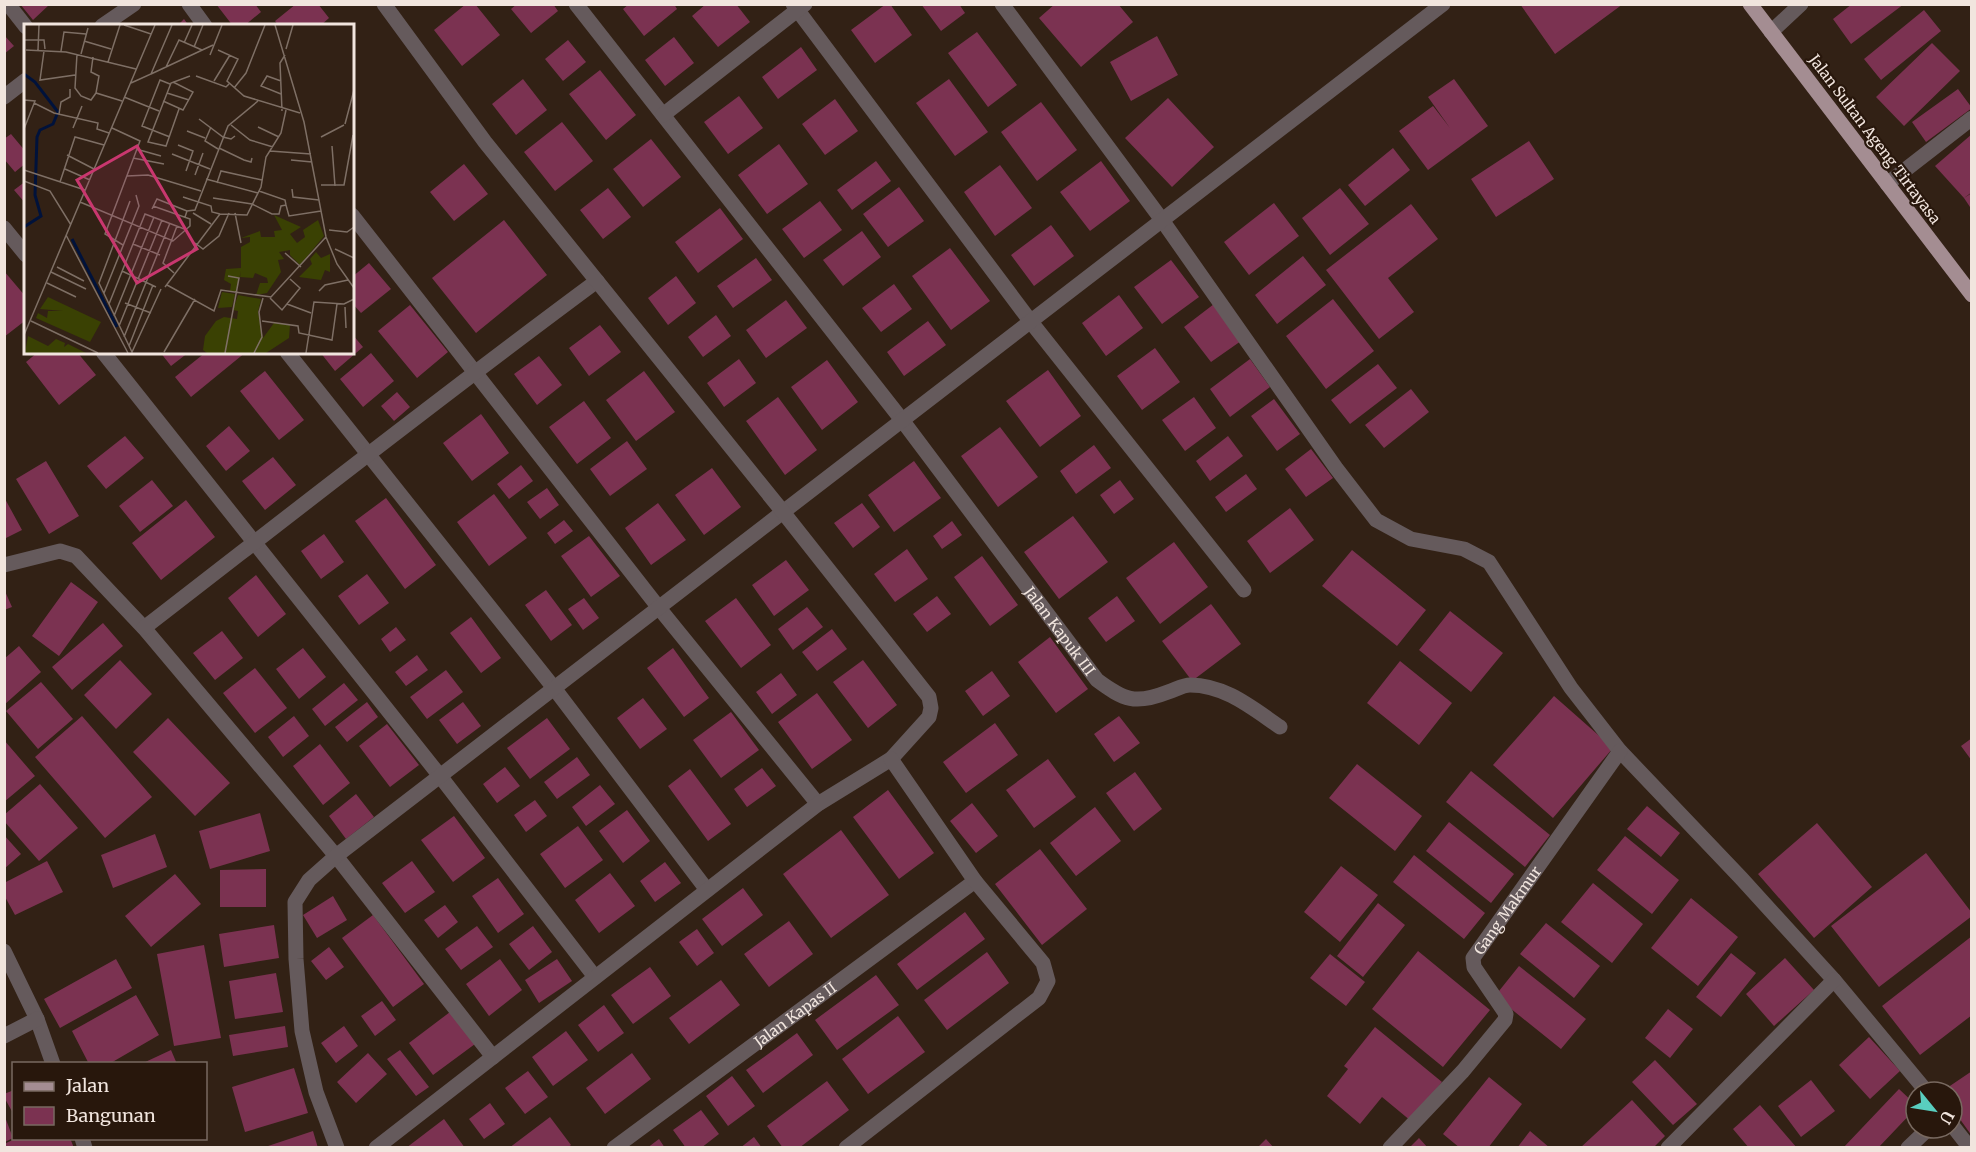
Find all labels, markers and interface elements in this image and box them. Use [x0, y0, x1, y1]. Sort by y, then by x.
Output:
inset map [24, 24, 354, 354]
street label: Jalan Sultan Ageng Tirtayasa [1804, 50, 1945, 228]
street label: Jalan Kapuk III [1020, 582, 1100, 679]
street label: Gang Makmur [1469, 862, 1545, 958]
street label: Jalan Kapas II [749, 977, 840, 1052]
legend [12, 1062, 207, 1140]
text: Jalan [65, 1074, 109, 1097]
north arrow [1904, 1080, 1964, 1140]
text: Bangunan [66, 1104, 156, 1127]
text: U [1935, 1107, 1959, 1128]

